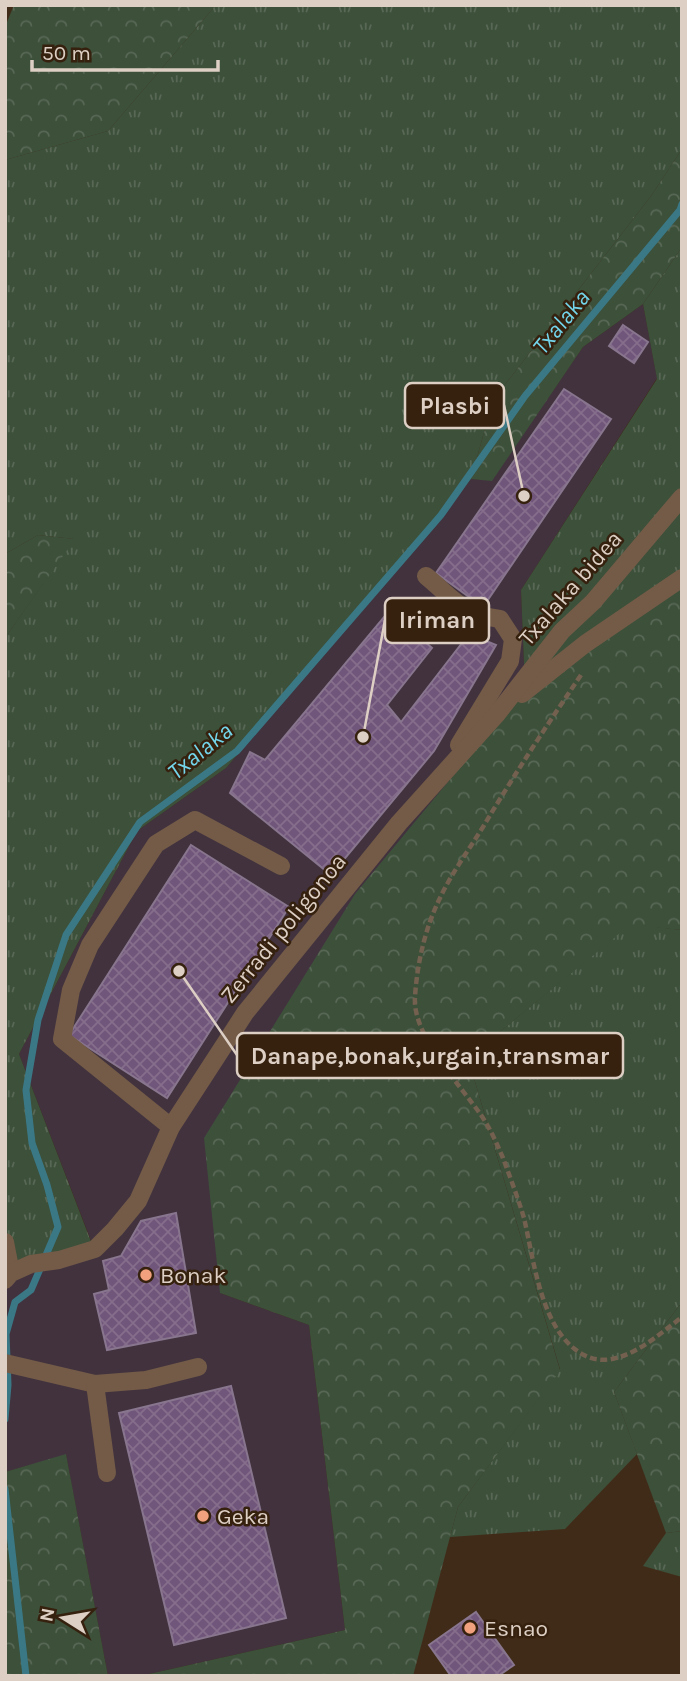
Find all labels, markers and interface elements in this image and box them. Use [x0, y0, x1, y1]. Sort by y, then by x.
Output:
scale bar [32, 28, 217, 72]
text: 50 m [42, 41, 91, 65]
water label: Txalaka [526, 284, 596, 360]
callout: Plasbi [405, 383, 504, 428]
text: Plasbi [420, 392, 490, 420]
street label: Txalaka bidea [513, 525, 628, 651]
callout: Iriman [385, 598, 489, 643]
text: Iriman [399, 606, 475, 634]
water label: Txalaka [162, 716, 238, 786]
street label: Zerradi poligonoa [215, 848, 352, 1009]
callout: Danape,bonak,urgain,transmar [237, 1033, 623, 1078]
text: Danape,bonak,urgain,transmar [251, 1042, 610, 1070]
place label: Bonak [160, 1262, 226, 1289]
marker: Bonak [138, 1267, 154, 1283]
place label: Geka [217, 1503, 269, 1530]
marker: Geka [195, 1508, 211, 1524]
north arrow [28, 1583, 98, 1653]
text: N [35, 1606, 59, 1624]
place label: Esnao [484, 1615, 548, 1642]
marker: Esnao [462, 1620, 478, 1636]

